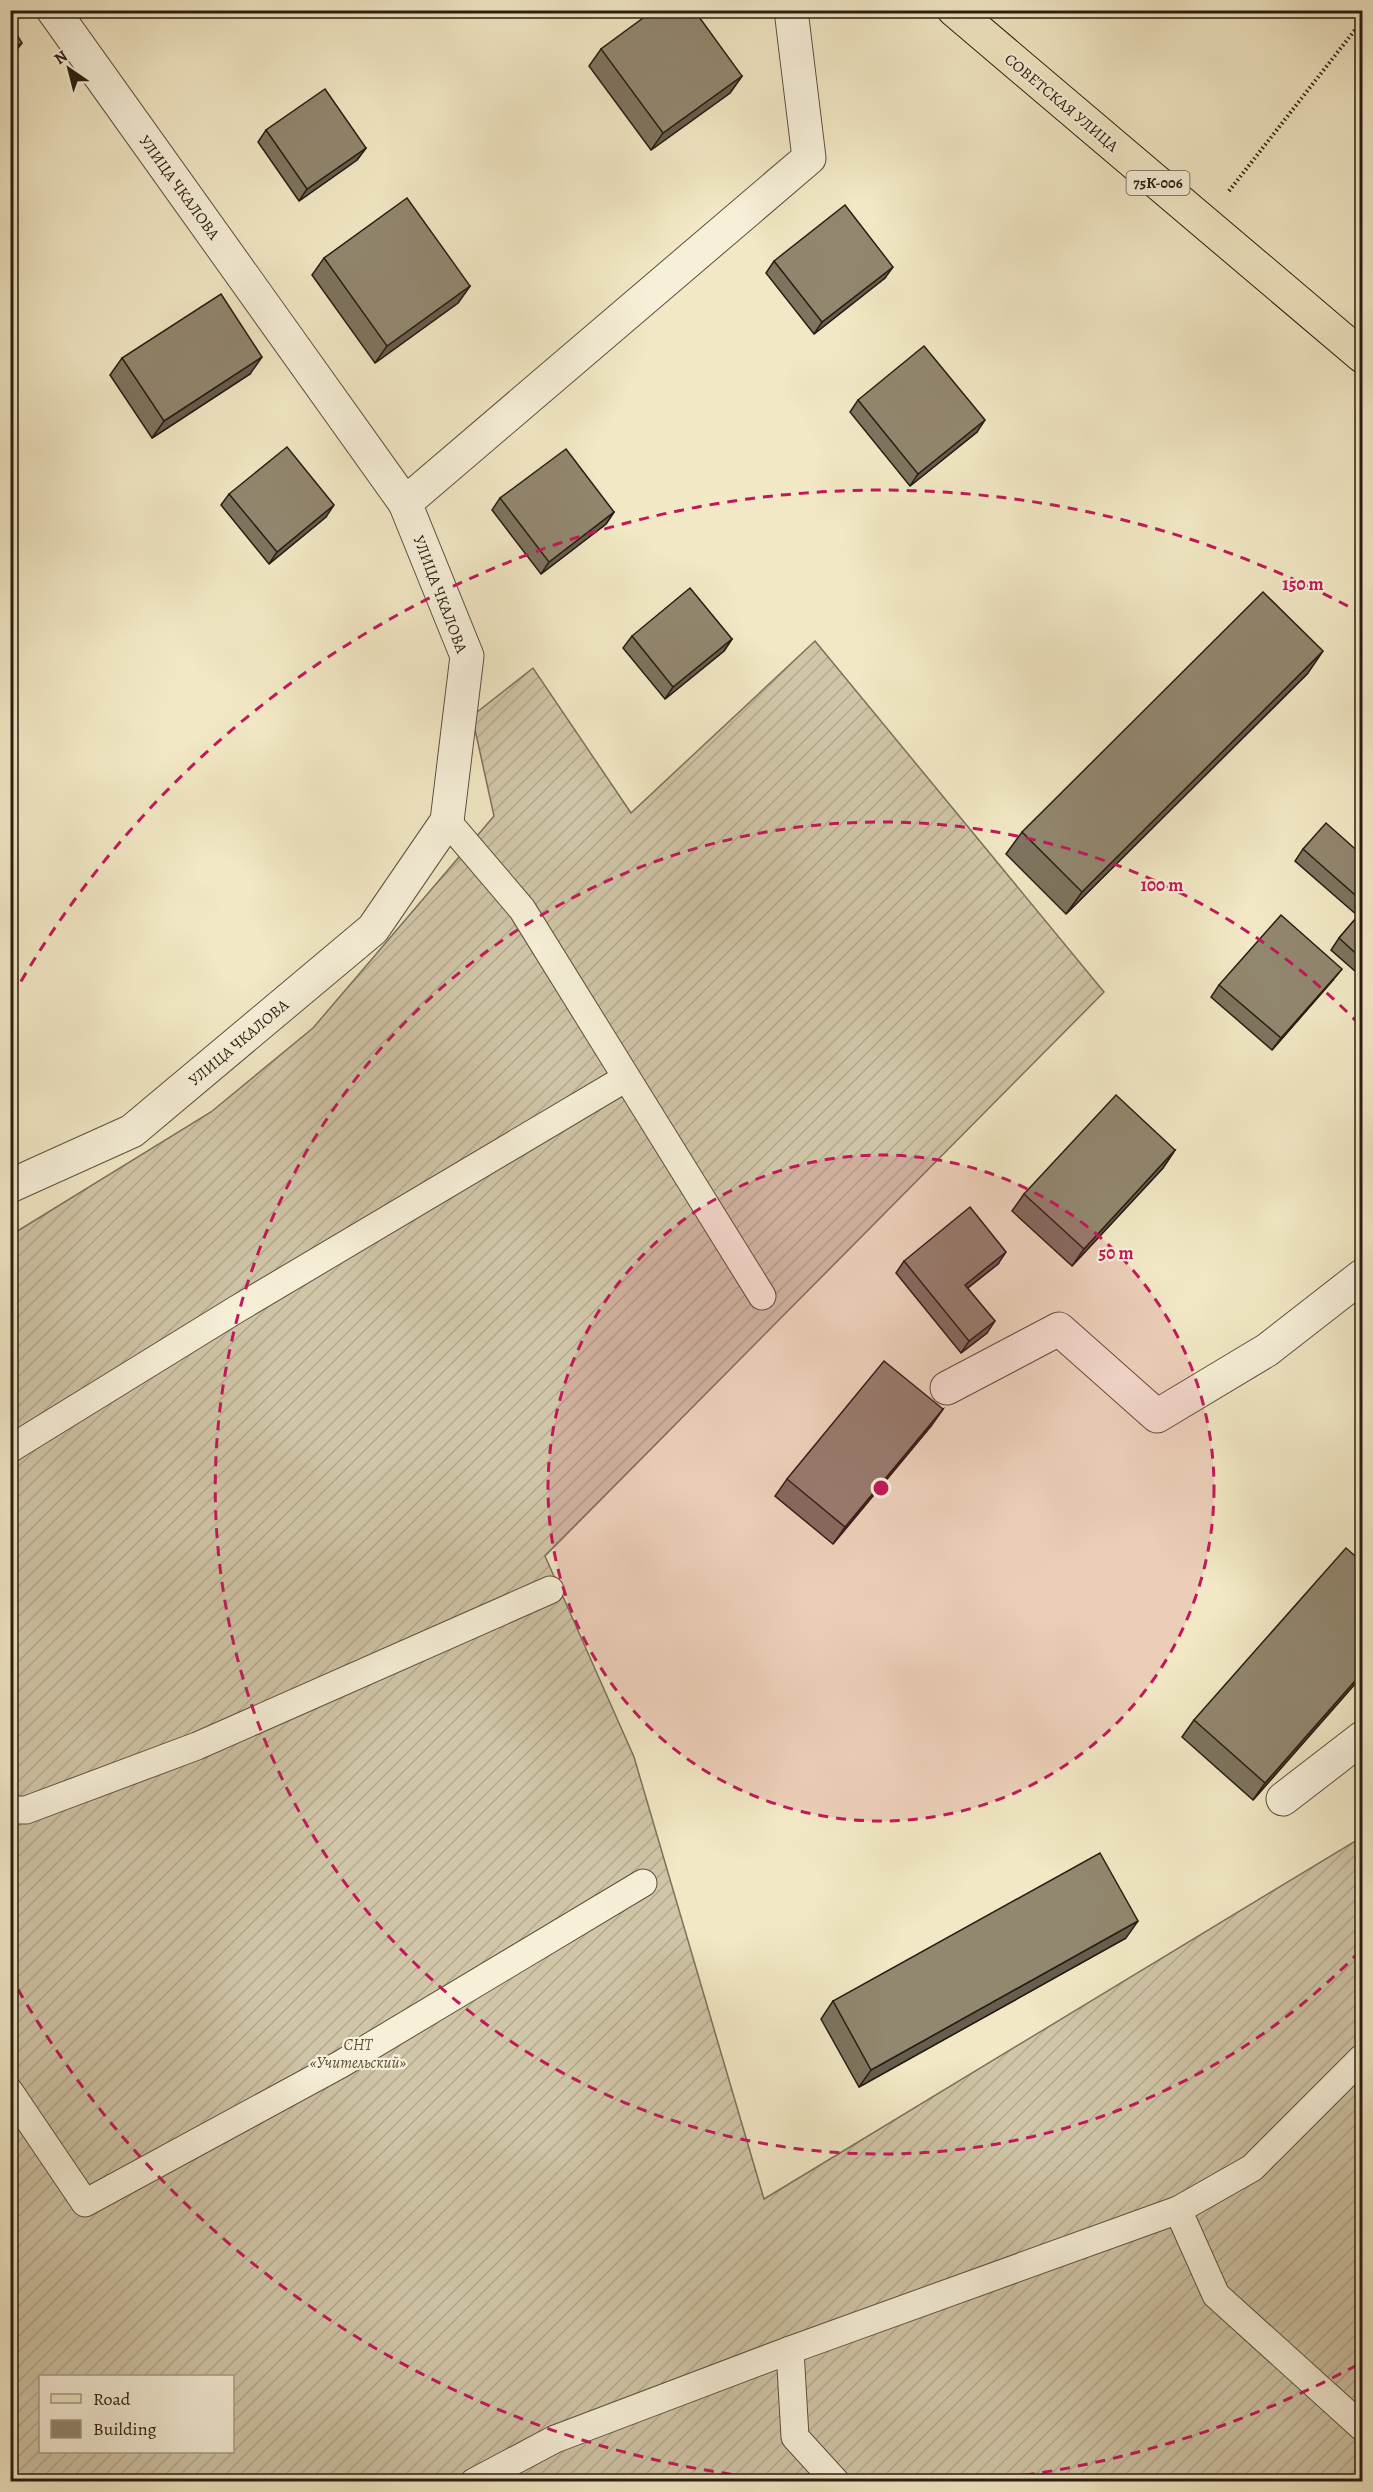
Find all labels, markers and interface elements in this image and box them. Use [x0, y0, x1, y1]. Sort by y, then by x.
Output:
north arrow [39, 39, 99, 99]
text: N [50, 45, 72, 70]
street label: СОВЕТСКАЯ УЛИЦА [1000, 49, 1124, 157]
street label: УЛИЦА ЧКАЛОВА [134, 131, 225, 245]
road number: 75К-006 [1126, 171, 1190, 195]
street label: УЛИЦА ЧКАЛОВА [407, 532, 473, 657]
text: 150 m [1282, 572, 1324, 596]
text: 100 m [1141, 873, 1183, 897]
street label: УЛИЦА ЧКАЛОВА [184, 994, 294, 1091]
text: 50 m [1099, 1241, 1133, 1265]
centre of rings [871, 1478, 891, 1498]
park label: СНТ «Учительский» [310, 2034, 406, 2074]
legend [39, 2375, 234, 2453]
text: Road [93, 2387, 131, 2411]
text: Building [93, 2417, 157, 2441]

